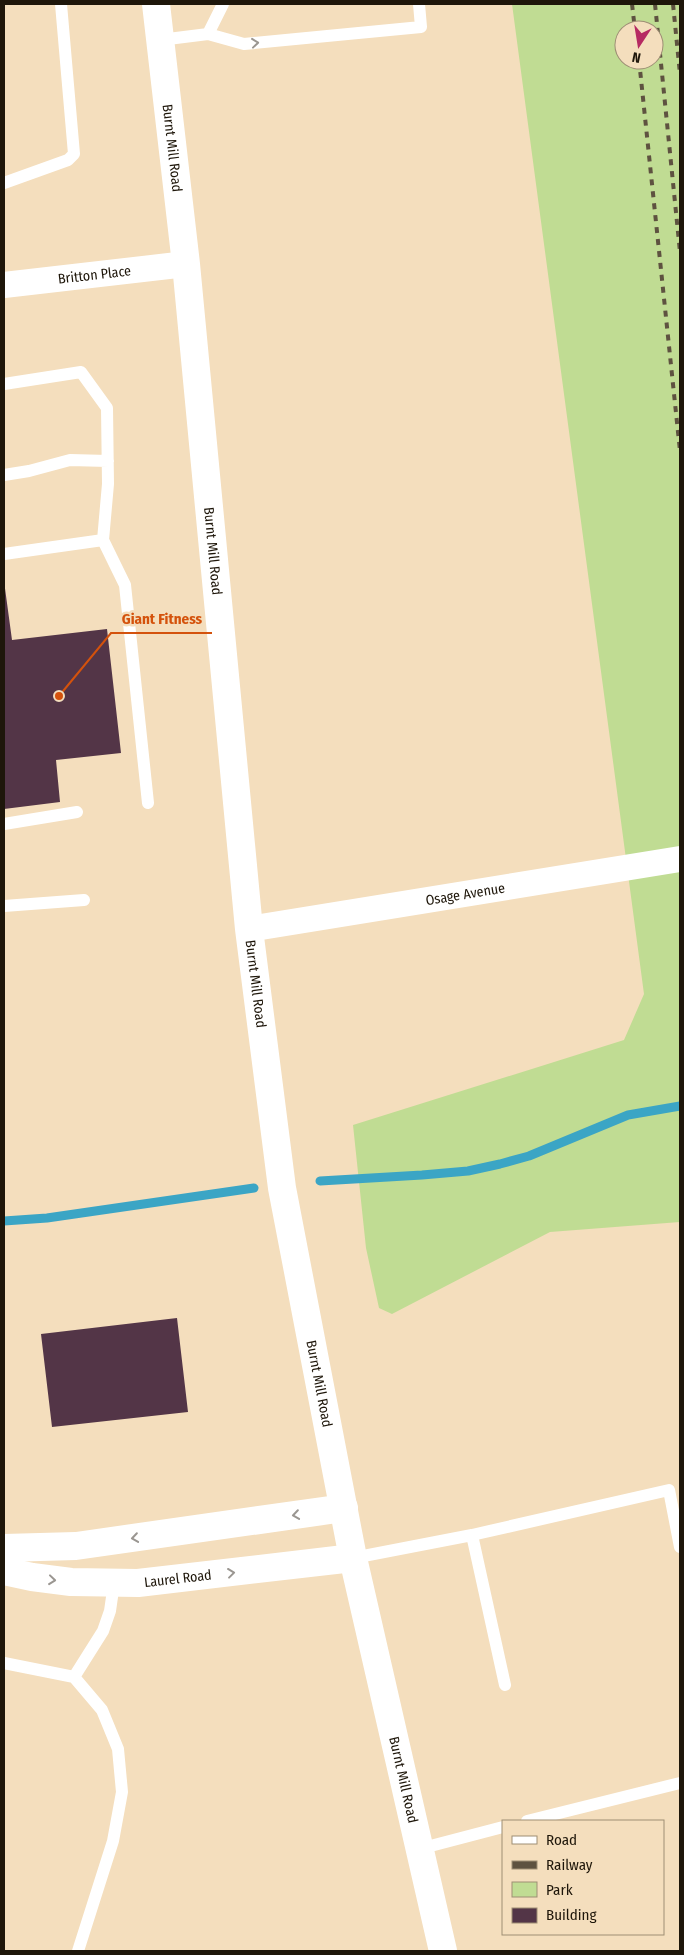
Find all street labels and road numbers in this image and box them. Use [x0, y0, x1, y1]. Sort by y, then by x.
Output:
street label: Burnt Mill Road [159, 103, 186, 193]
street label: Britton Place [57, 262, 132, 287]
street label: Burnt Mill Road [201, 506, 226, 596]
street label: Osage Avenue [424, 879, 506, 909]
street label: Burnt Mill Road [242, 939, 270, 1029]
street label: Burnt Mill Road [303, 1339, 336, 1429]
street label: Laurel Road [143, 1566, 212, 1591]
street label: Burnt Mill Road [386, 1735, 422, 1825]

